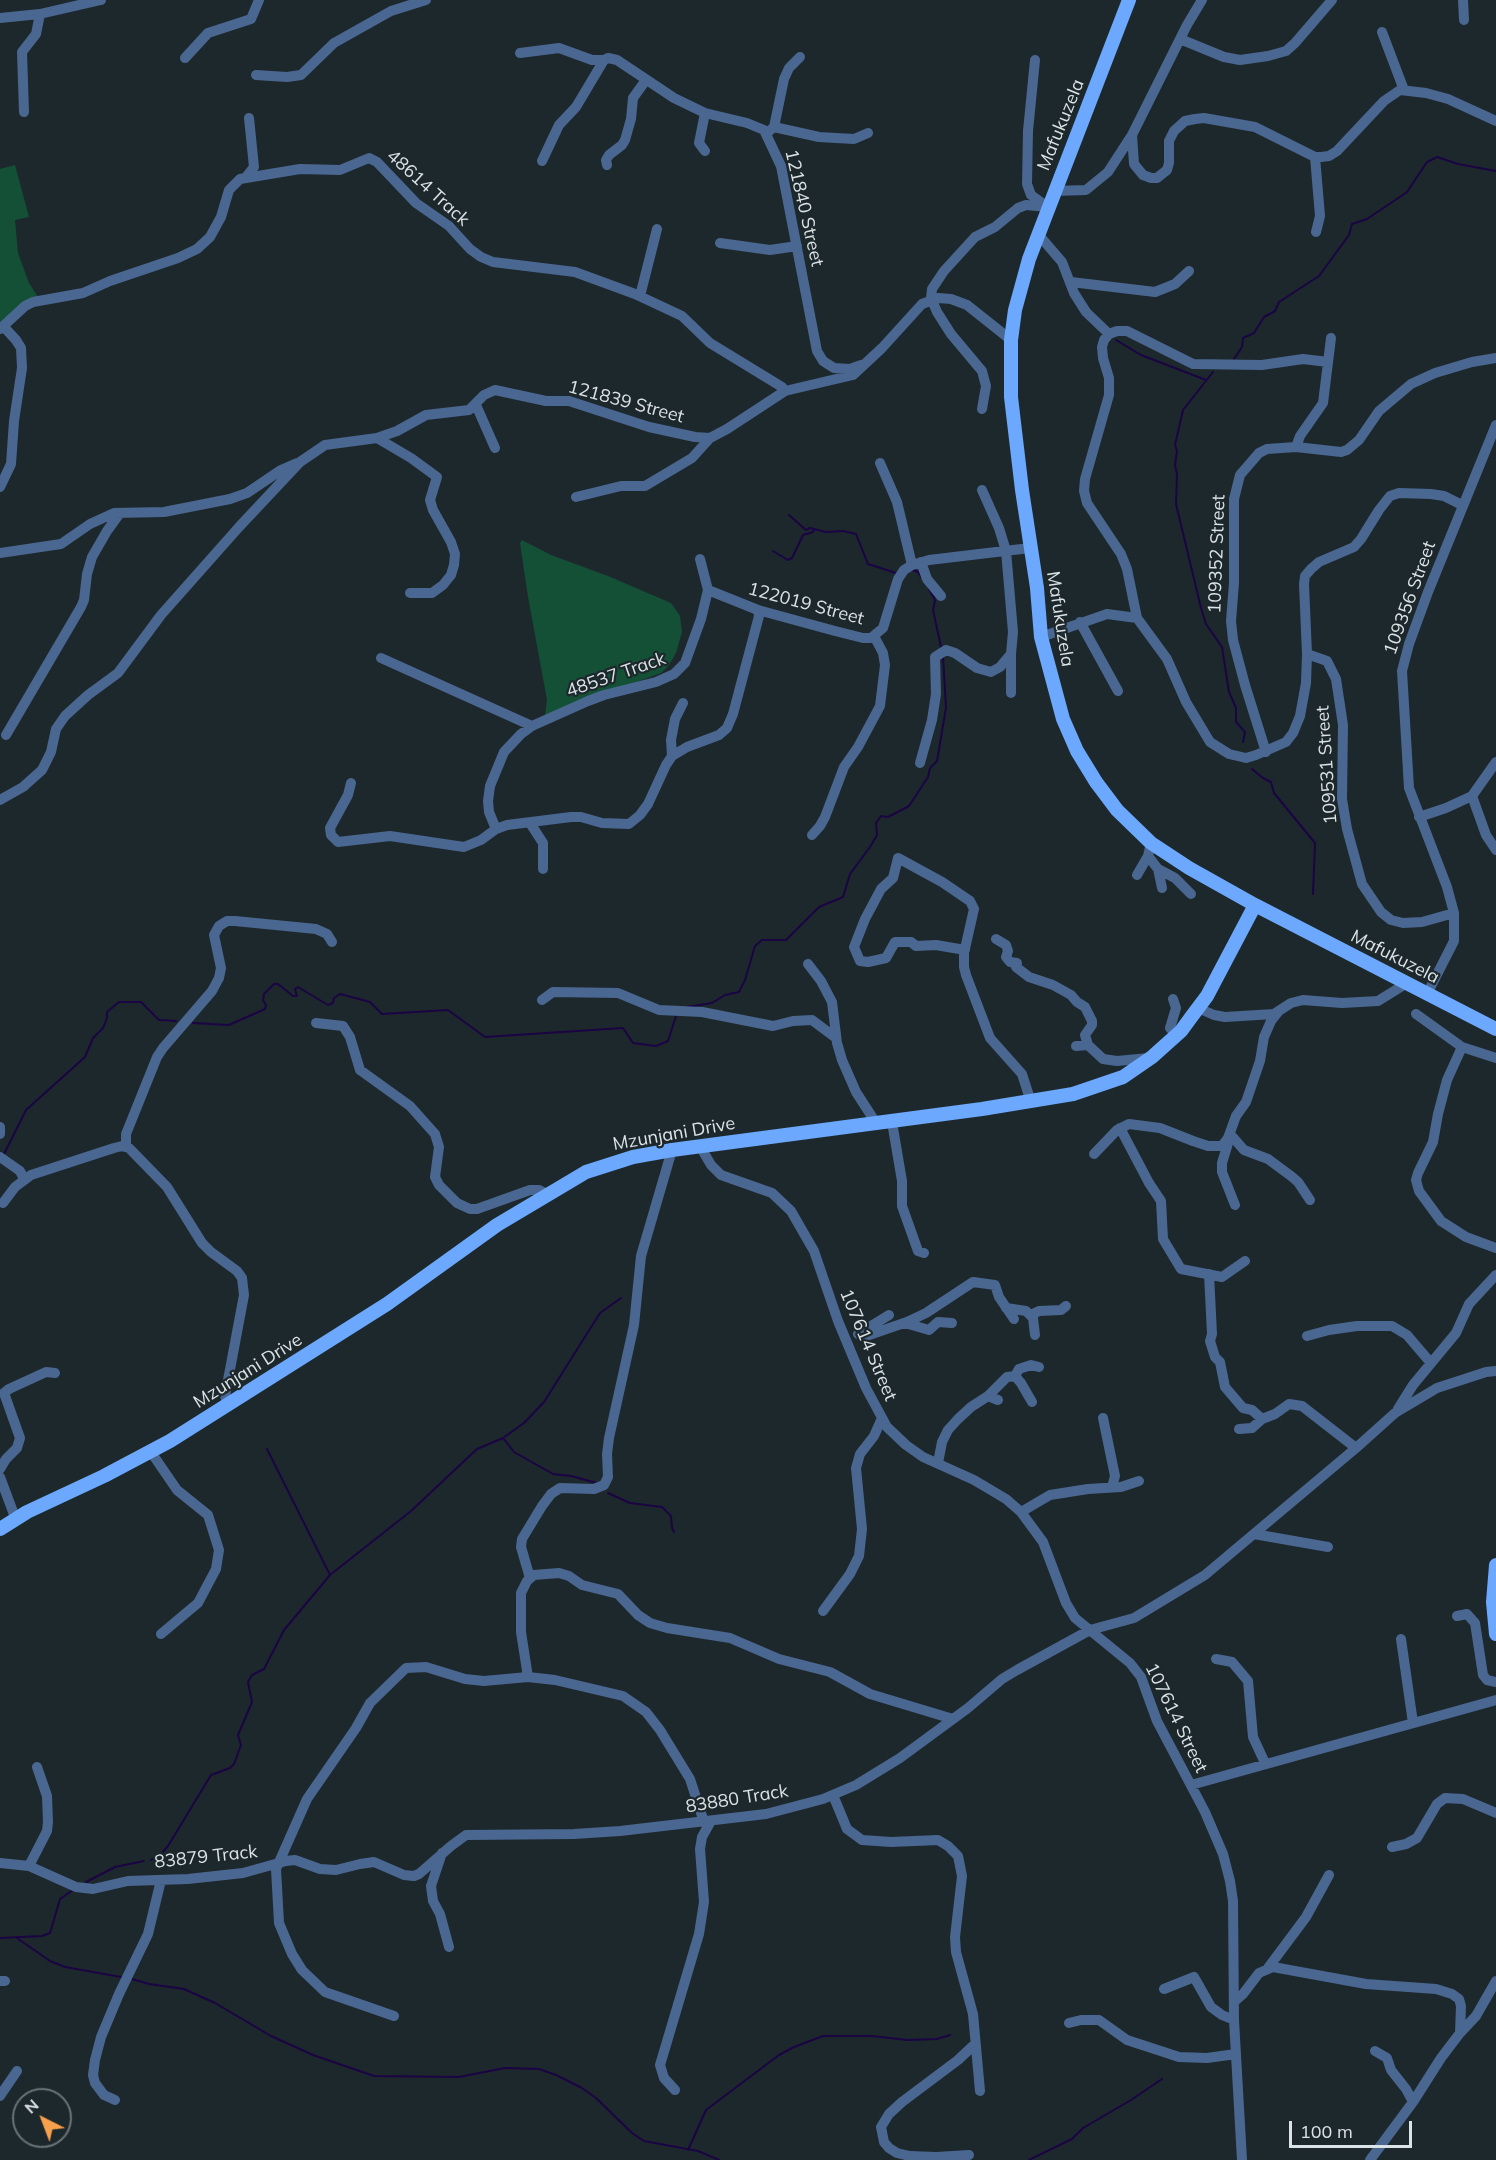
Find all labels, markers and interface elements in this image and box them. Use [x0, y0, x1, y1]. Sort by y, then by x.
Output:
street label: Mafukuzela [1033, 76, 1089, 174]
street label: 48614 Track [382, 145, 474, 231]
street label: 121840 Street [780, 147, 828, 269]
street label: 121839 Street [566, 376, 686, 428]
street label: 109352 Street [1204, 494, 1230, 614]
street label: 109356 Street [1379, 538, 1441, 658]
street label: Mafukuzela [1042, 570, 1078, 668]
street label: 122019 Street [746, 578, 866, 630]
street label: 48537 Track [563, 648, 669, 702]
street label: 109531 Street [1312, 705, 1342, 825]
street label: Mafukuzela [1347, 925, 1443, 989]
street label: Mzunjani Drive [611, 1113, 737, 1155]
street label: 107614 Street [835, 1286, 901, 1404]
street label: Mzunjani Drive [190, 1329, 306, 1413]
street label: 107614 Street [1140, 1660, 1212, 1776]
street label: 83880 Track [684, 1780, 790, 1818]
street label: 83879 Track [153, 1841, 259, 1873]
north arrow [12, 2088, 72, 2148]
text: N [20, 2095, 42, 2118]
scale bar [1292, 2109, 1415, 2147]
text: 100 m [1300, 2120, 1353, 2143]

